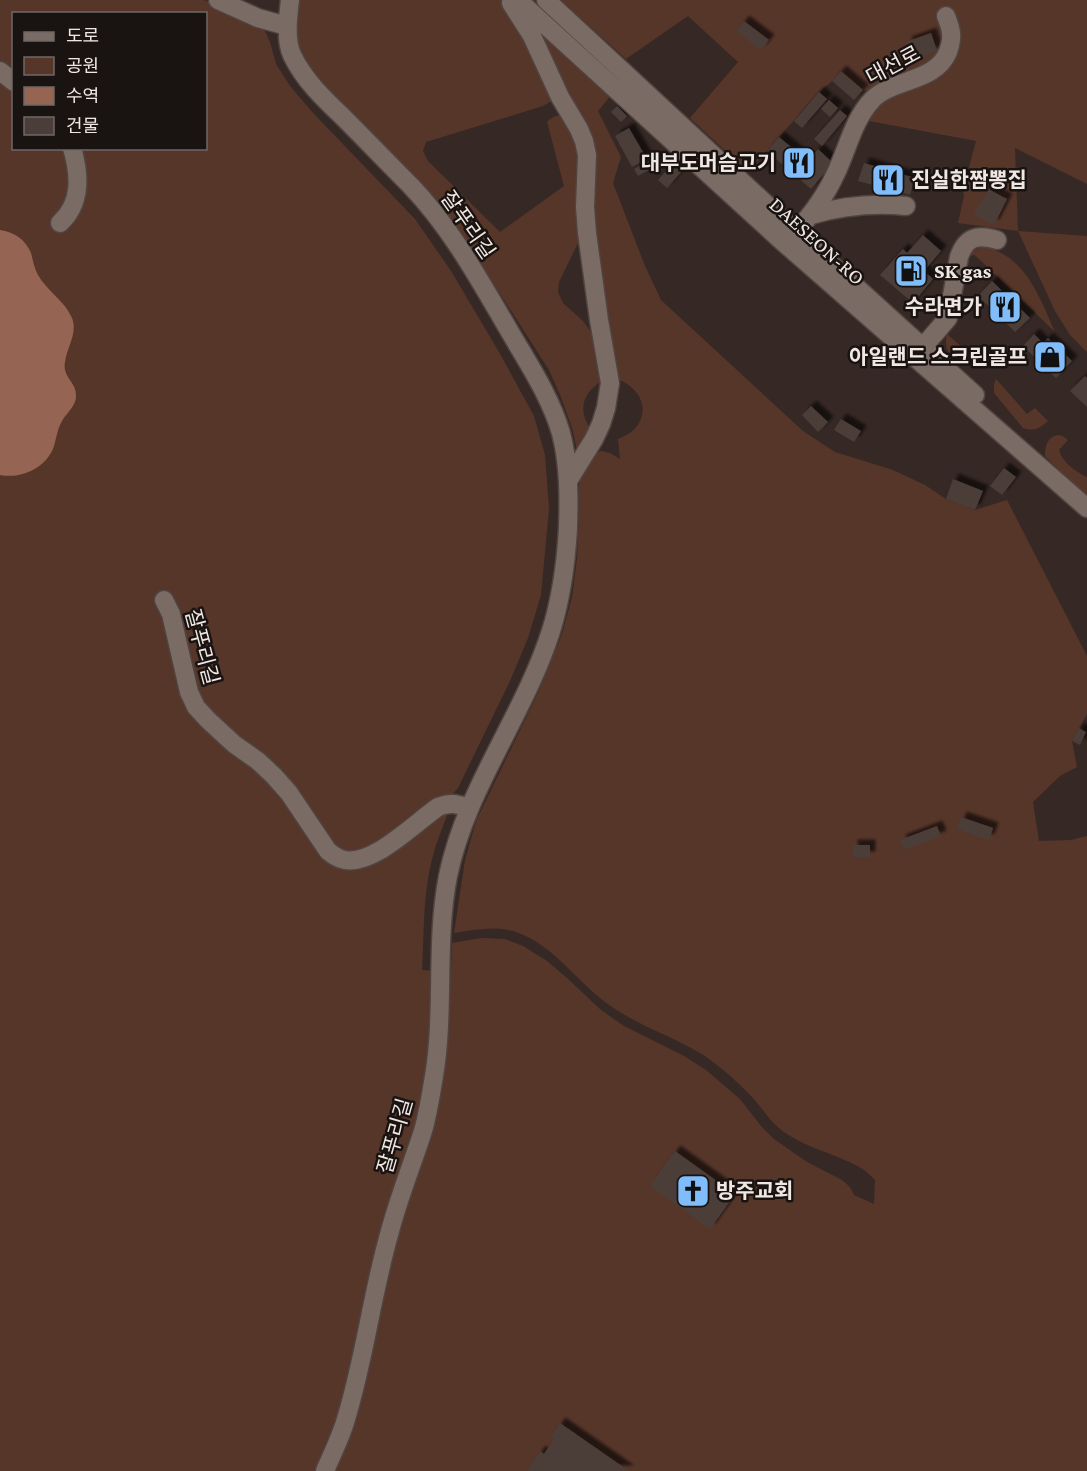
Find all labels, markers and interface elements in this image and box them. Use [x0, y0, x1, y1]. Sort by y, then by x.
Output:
legend [12, 12, 207, 150]
text: 도로 [66, 26, 99, 46]
street label: 대선로 [862, 41, 924, 89]
text: 공원 [66, 56, 99, 76]
text: 수역 [66, 86, 99, 106]
text: 건물 [66, 116, 99, 136]
restaurant icon: 대부도머슴고기 [781, 145, 817, 181]
place label: 대부도머슴고기 [641, 151, 776, 175]
restaurant icon: 진실한짬뽕집 [870, 162, 906, 198]
place label: 진실한짬뽕집 [911, 168, 1027, 192]
street label: 잘푸리길 [436, 186, 500, 264]
street label: DAESEON-RO [765, 192, 869, 290]
fuel station icon: SK gas [893, 253, 929, 289]
place label: SK gas [934, 259, 992, 283]
restaurant icon: 수라면가 [987, 289, 1023, 325]
place label: 수라면가 [905, 295, 982, 319]
shop icon: 아일랜드 스크린골프 [1032, 339, 1068, 375]
place label: 아일랜드 스크린골프 [849, 345, 1027, 369]
street label: 잘푸리길 [180, 607, 224, 687]
street label: 잘푸리길 [373, 1096, 417, 1176]
church icon: 방주교회 [675, 1173, 711, 1209]
place label: 방주교회 [716, 1179, 793, 1203]

